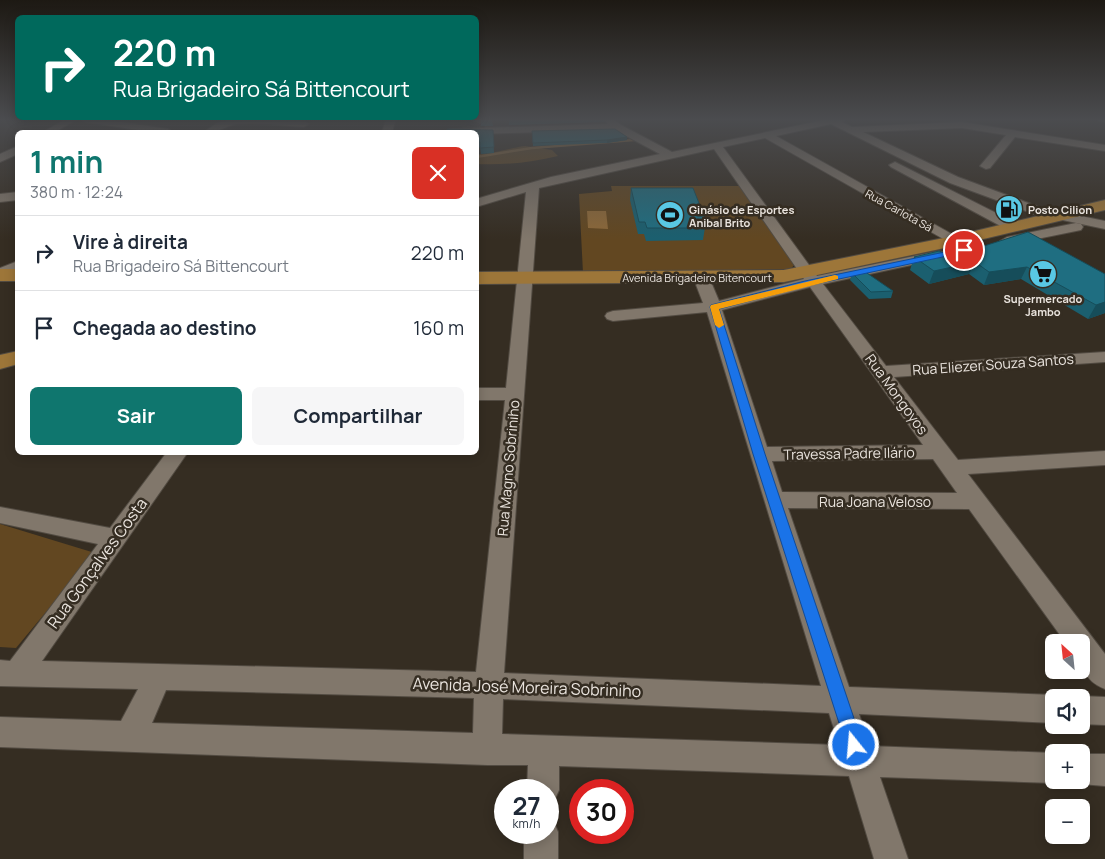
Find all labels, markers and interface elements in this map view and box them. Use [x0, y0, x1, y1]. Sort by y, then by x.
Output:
text: 220 m [113, 29, 216, 77]
icon: right [30, 35, 95, 100]
text: Rua Brigadeiro Sá Bittencourt [113, 74, 410, 104]
text: 1 min [30, 141, 103, 182]
button: close [412, 147, 464, 199]
text: 380 m · 12:24 [30, 181, 123, 203]
street label: Rua Carlota Sá [863, 185, 935, 235]
fuel station icon: Posto Cilion [994, 194, 1024, 224]
sports icon: Ginásio de Esportes Anibal Brito [655, 200, 685, 230]
place label: Ginásio de Esportes Anibal Brito [689, 202, 794, 230]
place label: Posto Cilion [1028, 202, 1092, 217]
text: Vire à direita [73, 229, 188, 255]
pin [943, 229, 985, 271]
icon: arrive [950, 236, 978, 264]
icon: right [30, 239, 58, 267]
text: 220 m [411, 240, 464, 266]
text: Rua Brigadeiro Sá Bittencourt [73, 255, 289, 277]
supermarket icon: Supermercado Jambo [1028, 259, 1058, 289]
street label: Avenida Brigadeiro Bitencourt [622, 270, 772, 285]
place label: Supermercado Jambo [1004, 291, 1083, 319]
icon: arrive [30, 314, 58, 342]
text: Chegada ao destino [73, 315, 256, 341]
text: 160 m [413, 315, 464, 341]
street label: Rua Eliezer Souza Santos [912, 349, 1074, 379]
street label: Rua Mongoyos [861, 350, 933, 438]
button: Sair [30, 387, 242, 445]
button: Compartilhar [252, 387, 464, 445]
street label: Rua Magno Sobriniho [493, 399, 523, 537]
street label: Travessa Padre Ilário [783, 442, 915, 464]
street label: Rua Joana Veloso [819, 492, 931, 511]
street label: Rua Gonçalves Costa [42, 493, 152, 633]
north arrow [1045, 634, 1090, 679]
map controls [1045, 634, 1090, 844]
street label: Avenida José Moreira Sobriniho [412, 672, 642, 702]
button: sound [1045, 689, 1090, 734]
position arrow [827, 718, 879, 770]
button: + [1045, 744, 1090, 789]
speed limit sign: 30 [569, 779, 634, 844]
text: 27 [512, 788, 541, 823]
button: − [1045, 799, 1090, 844]
text: km/h [513, 815, 540, 832]

